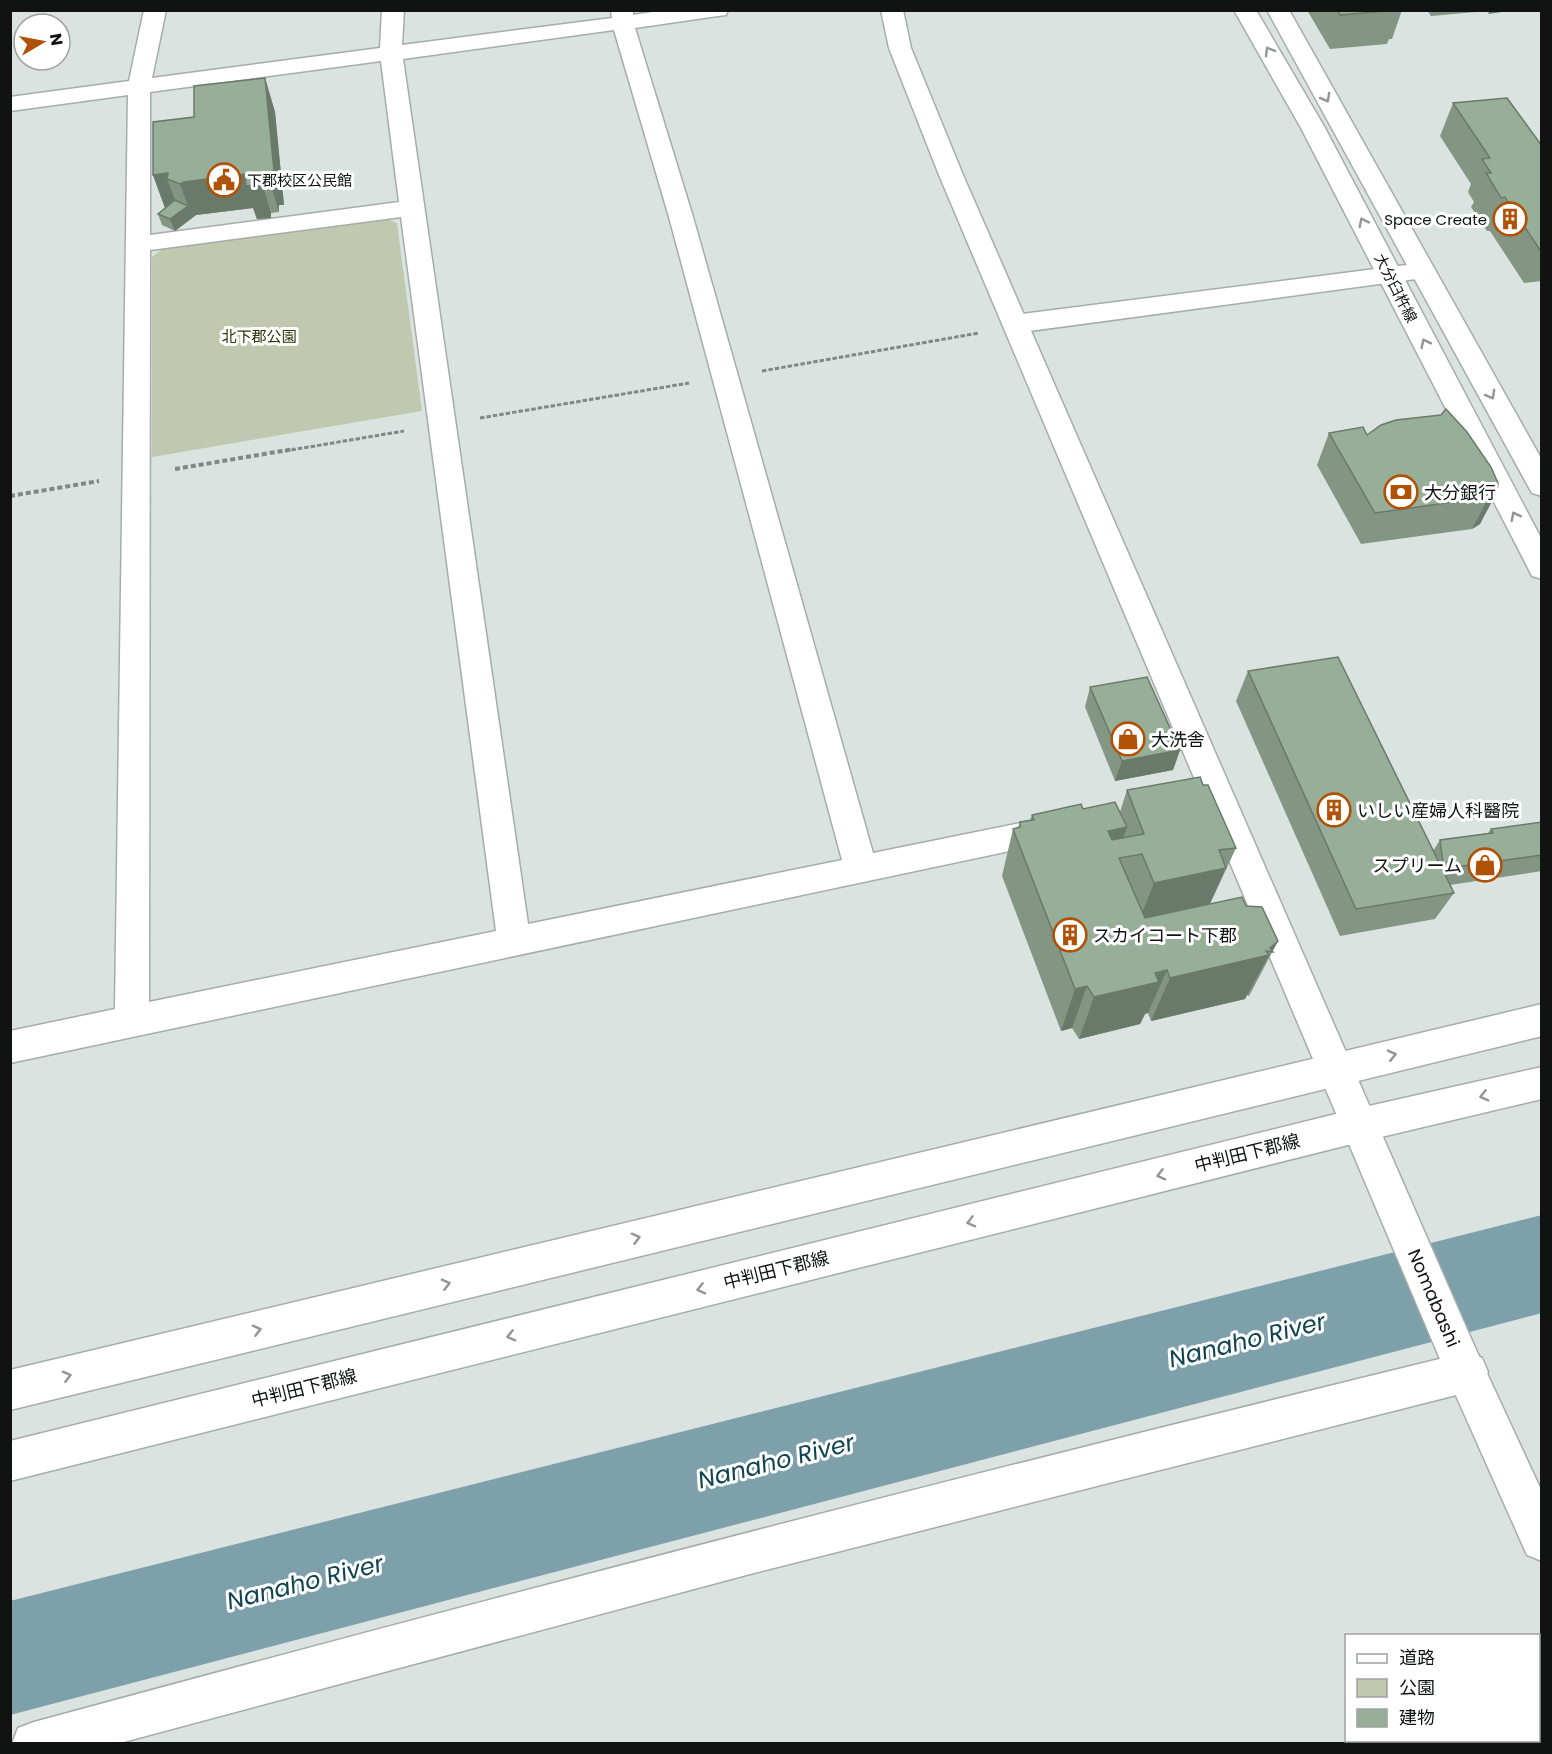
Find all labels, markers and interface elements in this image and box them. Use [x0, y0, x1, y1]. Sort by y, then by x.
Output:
north arrow [12, 12, 72, 72]
text: N [44, 32, 69, 47]
one-way arrow [1265, 47, 1276, 57]
one-way arrow [1319, 92, 1331, 103]
public building icon: 下郡校区公民館 [206, 162, 242, 198]
place label: 下郡校区公民館 [247, 170, 352, 191]
building icon: Space Create [1492, 201, 1528, 237]
place label: Space Create [1384, 209, 1487, 230]
one-way arrow [1358, 218, 1370, 229]
street label: 大分臼杵線 [1370, 250, 1422, 326]
park label: 北下郡公園 [221, 326, 297, 347]
one-way arrow [1421, 338, 1432, 349]
one-way arrow [1484, 389, 1495, 399]
bank icon: 大分銀行 [1383, 474, 1419, 510]
place label: 大分銀行 [1424, 480, 1496, 505]
one-way arrow [1510, 511, 1522, 522]
shop icon: 大洗舎 [1110, 721, 1146, 757]
place label: 大洗舎 [1151, 727, 1205, 752]
building icon: いしい産婦人科醫院 [1316, 792, 1352, 828]
place label: いしい産婦人科醫院 [1357, 798, 1519, 823]
shop icon: スプリーム [1467, 847, 1503, 883]
place label: スプリーム [1373, 853, 1462, 878]
building icon: スカイコート下郡 [1052, 917, 1088, 953]
place label: スカイコート下郡 [1093, 923, 1237, 948]
one-way arrow [1387, 1049, 1397, 1062]
one-way arrow [1480, 1089, 1490, 1102]
street label: 中判田下郡線 [1192, 1128, 1302, 1178]
one-way arrow [1156, 1167, 1166, 1180]
one-way arrow [967, 1214, 977, 1227]
one-way arrow [631, 1232, 641, 1245]
street label: 中判田下郡線 [721, 1245, 831, 1295]
street label: Nomabashi [1402, 1245, 1466, 1351]
one-way arrow [441, 1278, 451, 1291]
one-way arrow [696, 1281, 706, 1294]
water label: Nanaho River [1165, 1304, 1330, 1375]
one-way arrow [252, 1324, 262, 1337]
one-way arrow [507, 1329, 517, 1341]
street label: 中判田下郡線 [249, 1363, 359, 1413]
one-way arrow [62, 1370, 72, 1383]
water label: Nanaho River [694, 1425, 859, 1496]
water label: Nanaho River [223, 1546, 388, 1617]
legend [1345, 1634, 1540, 1742]
text: 道路 [1399, 1645, 1435, 1670]
text: 公園 [1399, 1675, 1435, 1700]
text: 建物 [1399, 1705, 1435, 1730]

